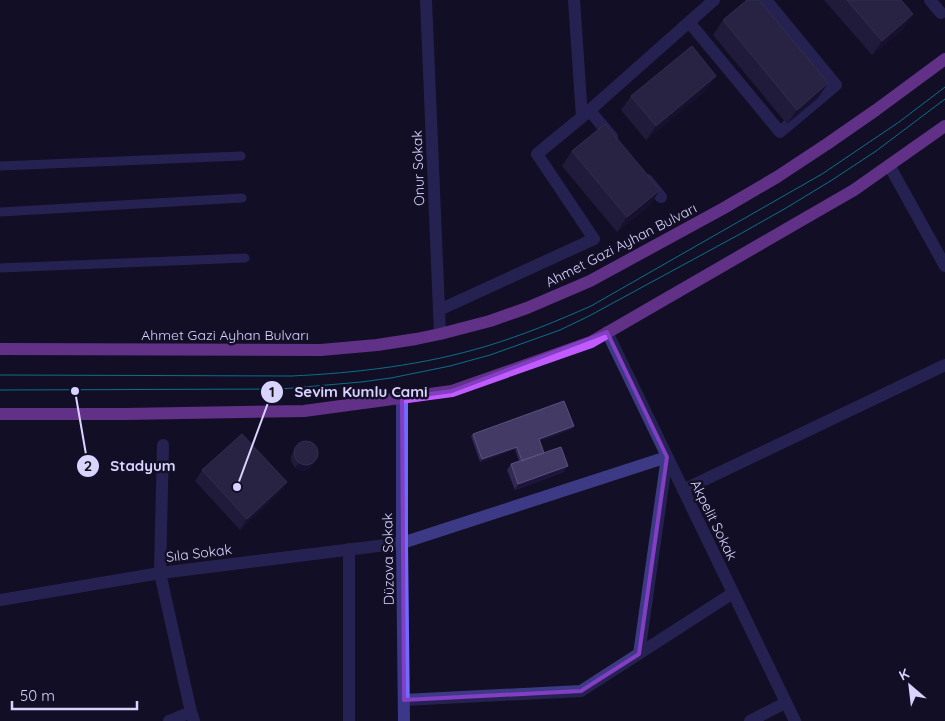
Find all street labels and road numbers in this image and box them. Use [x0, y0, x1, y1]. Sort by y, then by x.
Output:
street label: Onur Sokak [408, 130, 428, 206]
street label: Ahmet Gazi Ayhan Bulvarı [542, 199, 700, 291]
street label: Ahmet Gazi Ayhan Bulvarı [141, 326, 309, 344]
street label: Akpelit Sokak [687, 477, 741, 563]
street label: Düzova Sokak [378, 513, 398, 605]
street label: Sıla Sokak [165, 540, 233, 566]

